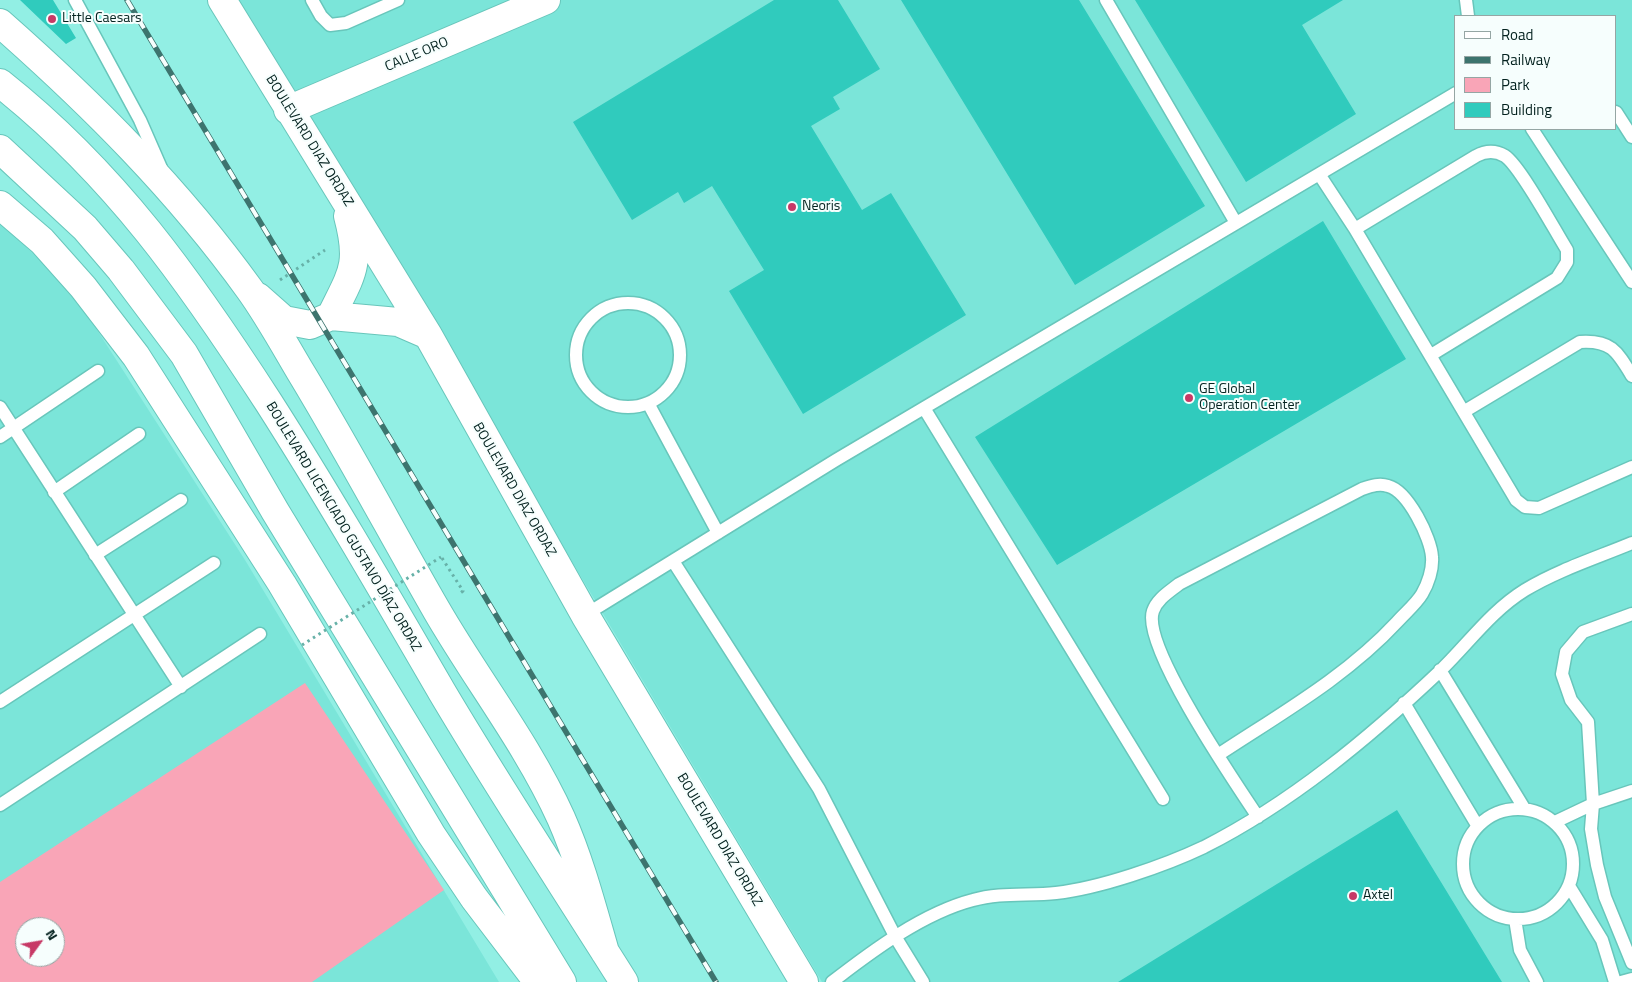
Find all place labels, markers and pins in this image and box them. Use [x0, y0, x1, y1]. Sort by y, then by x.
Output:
place label: Little Caesars [62, 11, 142, 27]
marker: Little Caesars [46, 13, 58, 25]
place label: Neoris [802, 199, 840, 215]
marker: Neoris [786, 201, 798, 213]
place label: GE Global Operation Center [1199, 382, 1299, 414]
marker: GE Global Operation Center [1183, 392, 1195, 404]
place label: Axtel [1363, 888, 1393, 904]
marker: Axtel [1347, 890, 1359, 902]

